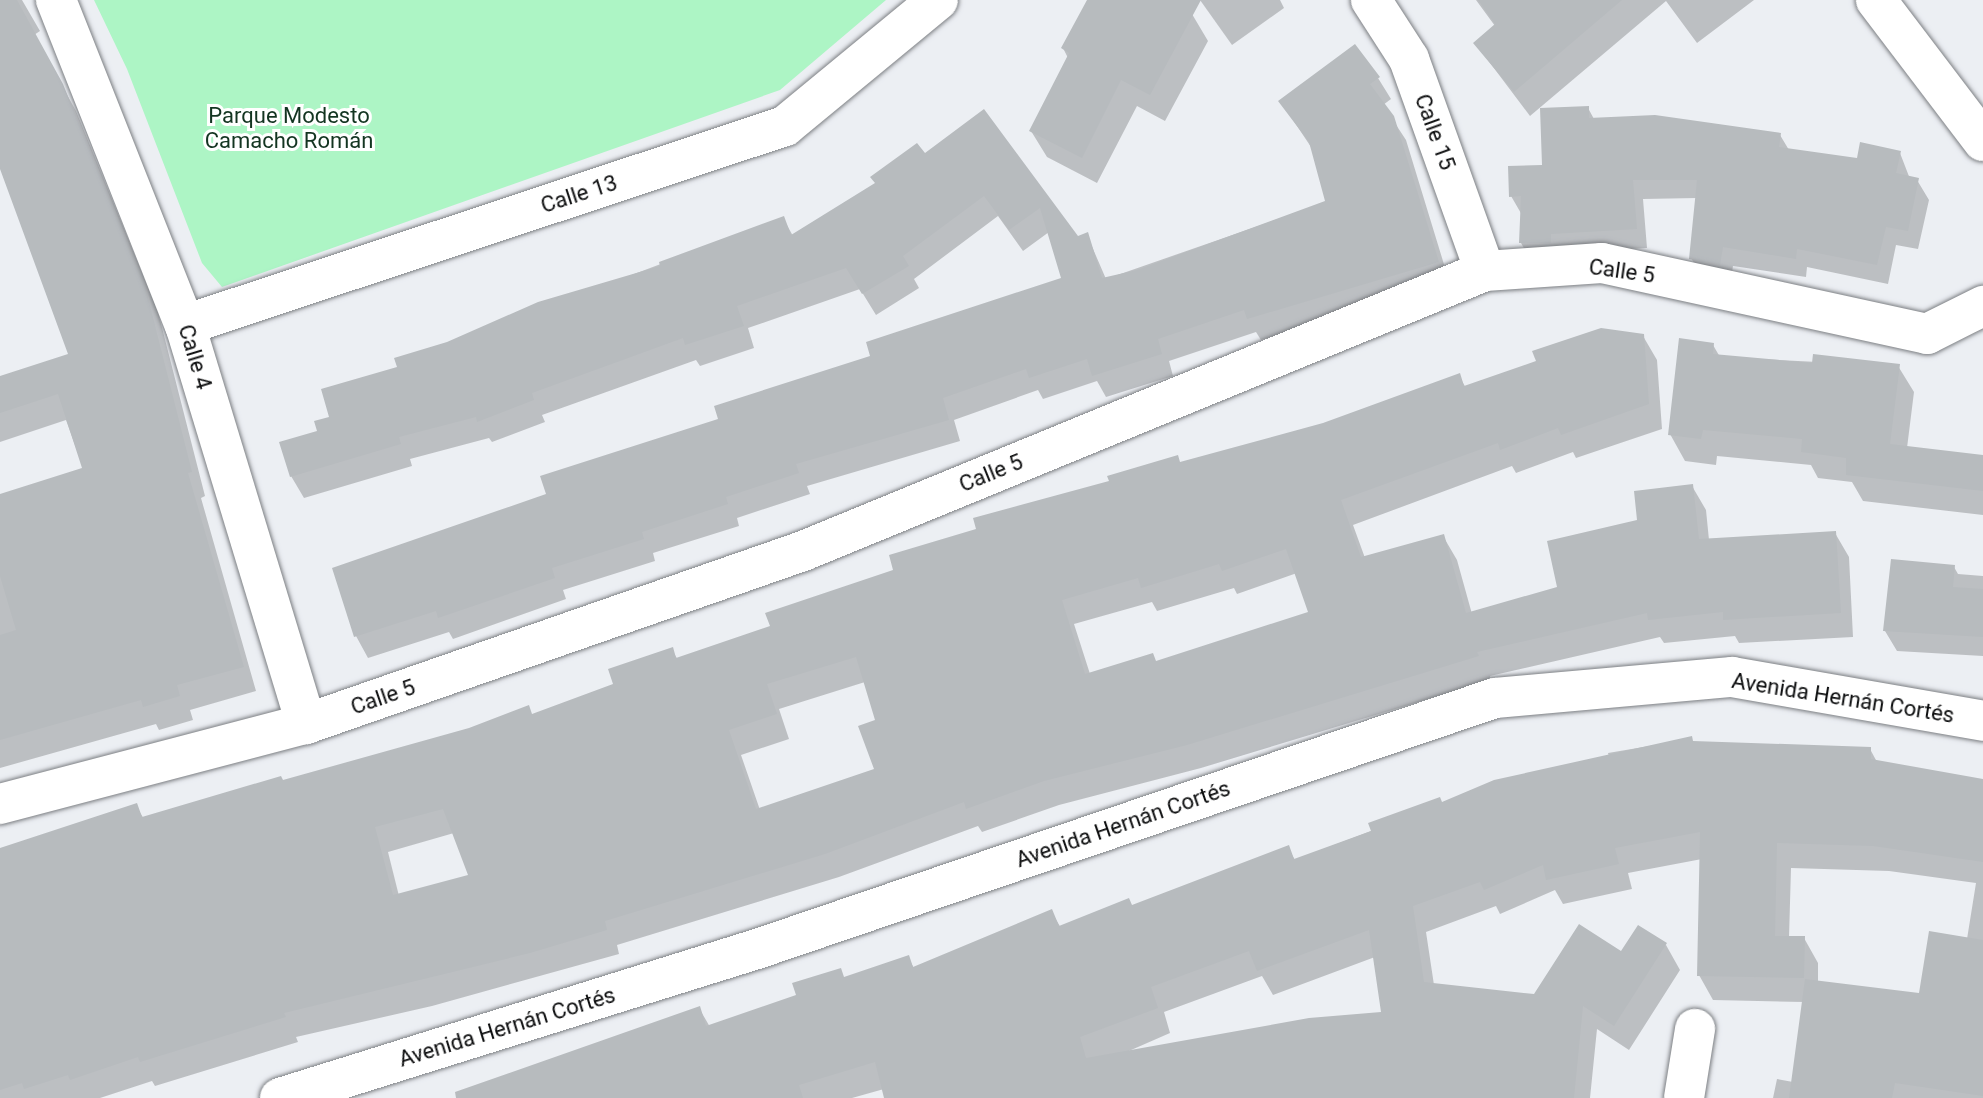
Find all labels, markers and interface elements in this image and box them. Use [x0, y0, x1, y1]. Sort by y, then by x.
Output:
street label: Calle 15 [1409, 90, 1461, 174]
park label: Parque Modesto Camacho Román [205, 102, 373, 154]
street label: Calle 13 [537, 169, 621, 219]
street label: Calle 5 [1587, 253, 1657, 289]
street label: Calle 4 [173, 321, 217, 393]
street label: Calle 5 [955, 448, 1027, 498]
street label: Avenida Hernán Cortés [1730, 667, 1956, 729]
street label: Calle 5 [347, 674, 419, 720]
street label: Avenida Hernán Cortés [1012, 775, 1234, 873]
street label: Avenida Hernán Cortés [396, 981, 618, 1073]

